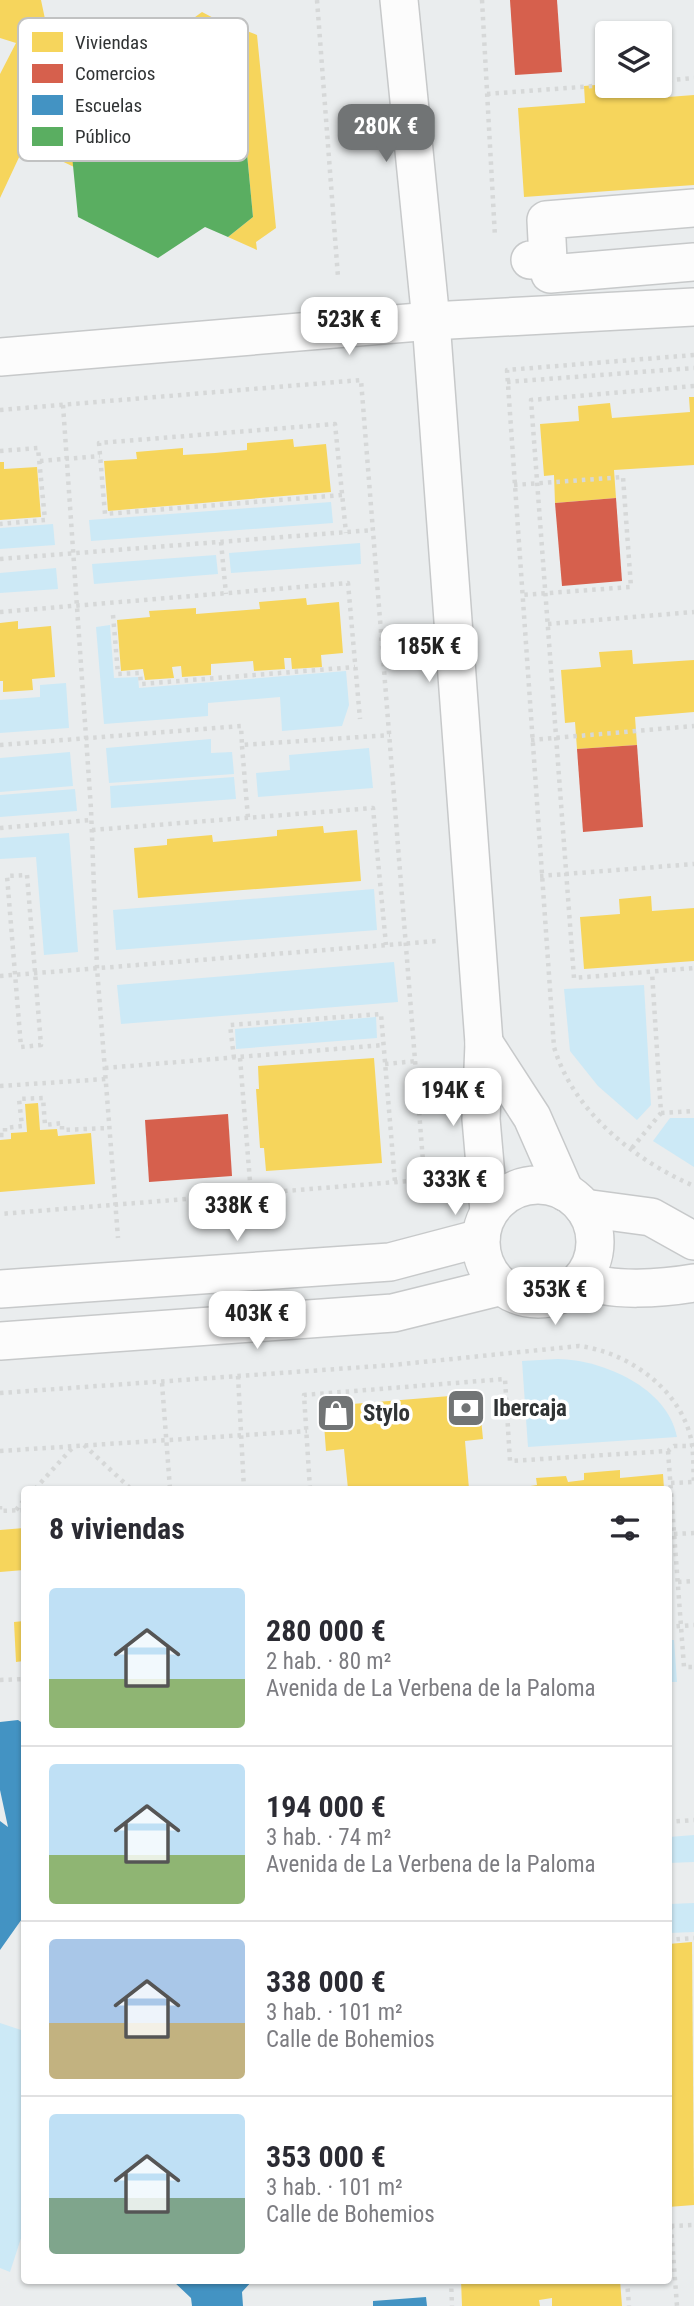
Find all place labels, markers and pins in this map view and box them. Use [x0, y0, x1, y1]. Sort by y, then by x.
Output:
pin: 280K € [329, 104, 443, 164]
pin: 523K € [292, 298, 406, 357]
pin: 185K € [372, 624, 486, 684]
pin: 194K € [396, 1068, 510, 1128]
pin: 333K € [398, 1158, 512, 1217]
pin: 338K € [180, 1184, 294, 1243]
pin: 353K € [498, 1268, 612, 1327]
pin: 403K € [200, 1292, 314, 1351]
bank icon: Ibercaja [445, 1387, 487, 1429]
shop icon: Stylo [315, 1392, 357, 1434]
place label: Ibercaja [493, 1395, 567, 1422]
place label: Stylo [363, 1400, 410, 1427]

